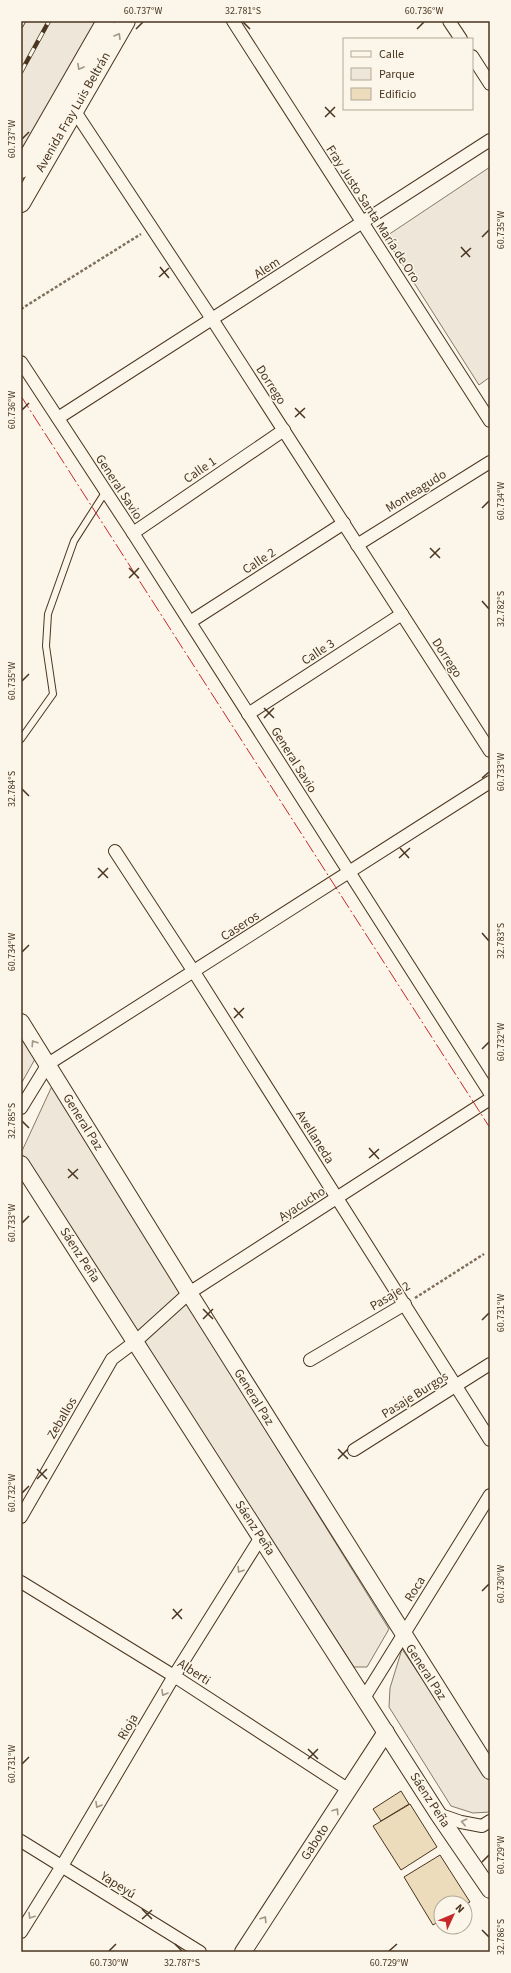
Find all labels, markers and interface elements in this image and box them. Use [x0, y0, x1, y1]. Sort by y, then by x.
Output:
text: 60.737°W [124, 4, 162, 18]
text: 32.781°S [225, 4, 261, 18]
text: 60.736°W [405, 4, 443, 18]
one-way arrow [113, 33, 120, 40]
legend [343, 38, 473, 110]
text: Calle [379, 46, 404, 63]
street label: Avenida Fray Luis Beltrán [31, 49, 115, 175]
one-way arrow [77, 63, 84, 70]
text: Parque [379, 66, 415, 83]
text: Edificio [379, 86, 416, 103]
text: 60.737°W [5, 120, 19, 158]
street label: Fray Justo Santa María de Oro [322, 142, 424, 286]
text: 60.735°W [494, 211, 508, 249]
street label: Alem [251, 253, 283, 283]
street label: Dorrego [252, 362, 290, 408]
text: 60.736°W [5, 391, 19, 429]
street label: General Savio [91, 451, 147, 523]
street label: Calle 1 [180, 452, 220, 488]
street label: Monteagudo [382, 465, 450, 517]
text: 60.734°W [494, 482, 508, 520]
street label: Calle 2 [239, 544, 279, 578]
text: 32.782°S [494, 591, 508, 627]
street label: Calle 3 [298, 635, 338, 669]
street label: Dorrego [428, 635, 466, 681]
text: 60.735°W [5, 662, 19, 700]
street label: General Savio [267, 724, 321, 796]
text: 60.733°W [494, 753, 508, 791]
text: 32.784°S [5, 771, 19, 807]
street label: Caseros [217, 907, 263, 945]
text: 32.783°S [494, 923, 508, 959]
text: 60.734°W [5, 933, 19, 971]
text: 60.732°W [494, 1023, 508, 1061]
one-way arrow [32, 1040, 39, 1047]
street label: General Paz [59, 1090, 108, 1154]
text: 32.785°S [5, 1103, 19, 1139]
street label: Avellaneda [291, 1107, 339, 1167]
street label: Ayacucho [275, 1182, 329, 1226]
text: 60.733°W [5, 1204, 19, 1242]
street label: Sáenz Peña [55, 1224, 105, 1286]
street label: Pasaje 2 [366, 1277, 414, 1315]
text: 60.731°W [494, 1294, 508, 1332]
street label: General Paz [230, 1365, 279, 1429]
street label: Pasaje Burgos [378, 1367, 452, 1423]
street label: Zeballos [43, 1393, 82, 1442]
text: 60.732°W [5, 1474, 19, 1512]
street label: Sáenz Peña [230, 1497, 280, 1559]
text: 60.730°W [494, 1565, 508, 1603]
one-way arrow [238, 1566, 245, 1573]
street label: Roca [400, 1573, 430, 1605]
street label: General Paz [401, 1640, 451, 1704]
street label: Alberti [174, 1655, 214, 1689]
one-way arrow [162, 1689, 169, 1696]
street label: Rioja [113, 1711, 143, 1743]
text: 60.731°W [5, 1745, 19, 1783]
street label: Sáenz Peña [405, 1769, 455, 1831]
one-way arrow [96, 1801, 103, 1808]
one-way arrow [331, 1808, 338, 1815]
one-way arrow [461, 1819, 467, 1827]
street label: Gaboto [297, 1820, 333, 1864]
text: 60.729°W [494, 1836, 508, 1874]
street label: Yapeyú [96, 1867, 139, 1903]
north arrow [433, 1895, 473, 1935]
text: N [452, 1901, 468, 1916]
one-way arrow [28, 1912, 36, 1919]
one-way arrow [259, 1917, 266, 1924]
text: 32.786°S [494, 1919, 508, 1955]
text: 60.730°W [90, 1956, 128, 1970]
text: 32.787°S [164, 1956, 200, 1970]
text: 60.729°W [370, 1956, 408, 1970]

